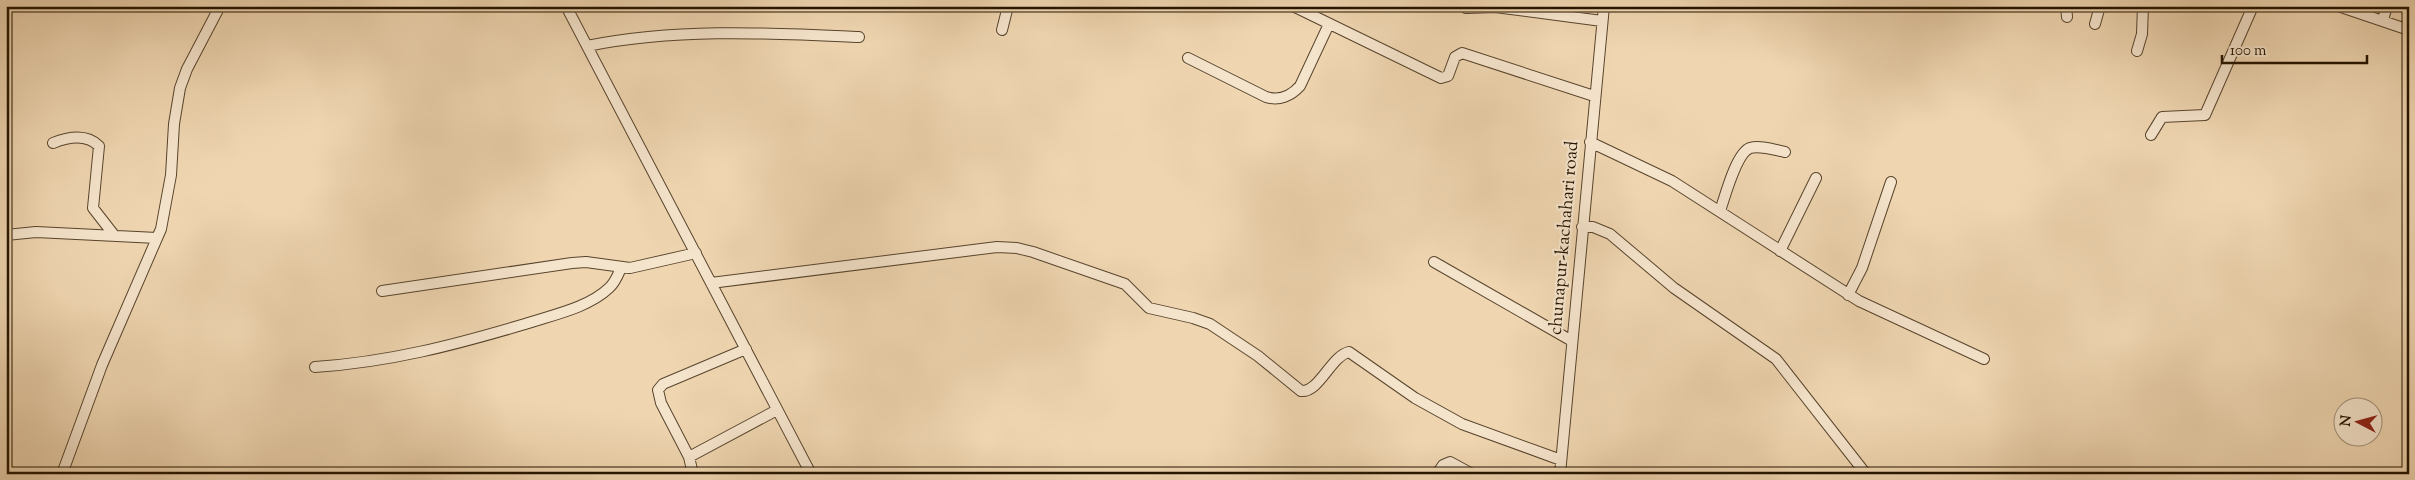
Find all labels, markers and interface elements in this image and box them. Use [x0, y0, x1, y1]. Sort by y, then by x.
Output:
scale bar [2222, 32, 2368, 64]
text: 100 m [2230, 41, 2267, 62]
street label: chunapur-kachahari road [1544, 140, 1586, 336]
north arrow [2332, 398, 2382, 448]
text: N [2337, 414, 2358, 427]

